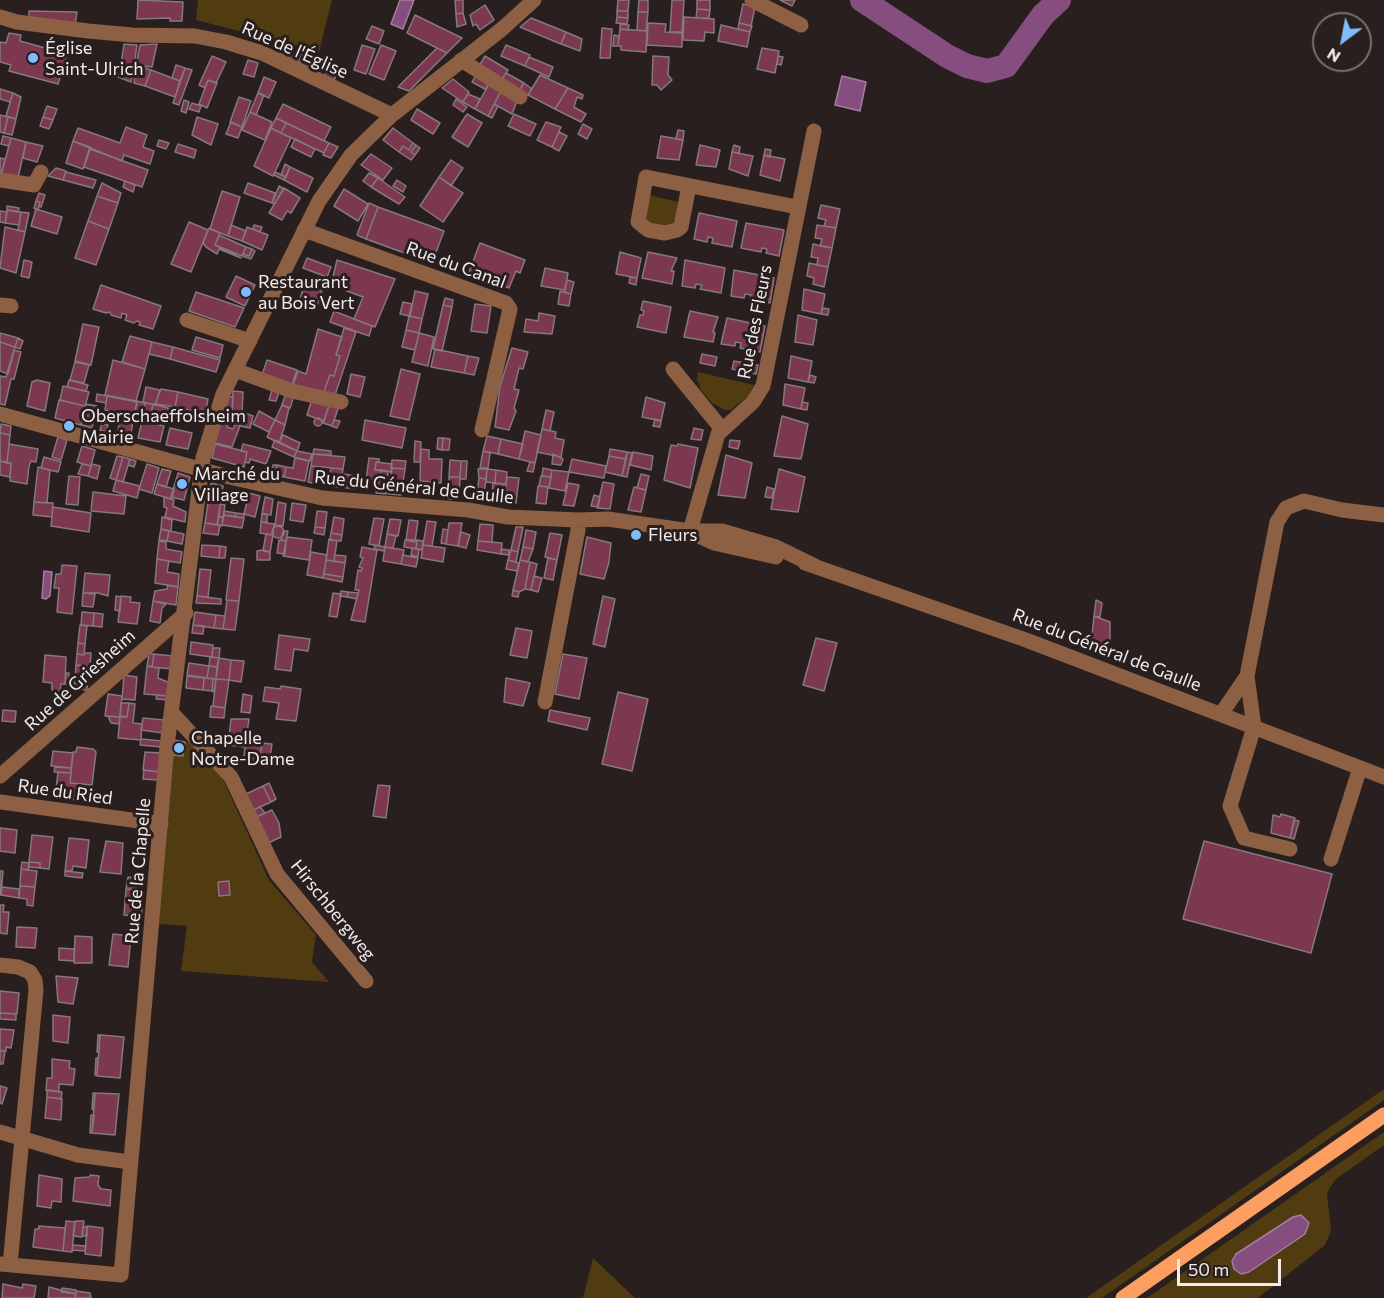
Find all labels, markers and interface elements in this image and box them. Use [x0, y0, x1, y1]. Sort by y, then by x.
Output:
north arrow [1312, 12, 1372, 72]
street label: Rue de l'Église [239, 17, 351, 83]
place label: Église Saint-Ulrich [45, 37, 144, 80]
text: N [1323, 45, 1343, 67]
marker: Église Saint-Ulrich [26, 51, 40, 65]
street label: Rue du Canal [403, 237, 509, 293]
street label: Rue des Fleurs [733, 263, 777, 381]
place label: Restaurant au Bois Vert [258, 271, 355, 314]
marker: Restaurant au Bois Vert [239, 285, 253, 299]
place label: Oberschaeffolsheim Mairie [81, 405, 246, 448]
marker: Oberschaeffolsheim Mairie [62, 419, 76, 433]
place label: Marché du Village [194, 463, 280, 506]
street label: Rue du Général de Gaulle [313, 466, 515, 508]
marker: Marché du Village [175, 477, 189, 491]
place label: Fleurs [648, 524, 698, 546]
marker: Fleurs [629, 528, 643, 542]
street label: Rue du Général de Gaulle [1010, 604, 1204, 696]
street label: Rue de Griesheim [20, 625, 140, 735]
place label: Chapelle Notre-Dame [191, 727, 294, 770]
marker: Chapelle Notre-Dame [172, 741, 186, 755]
street label: Rue du Ried [16, 775, 114, 809]
street label: Rue de la Chapelle [121, 797, 155, 945]
street label: Hirschbergweg [286, 855, 380, 965]
scale bar [1180, 1247, 1284, 1285]
text: 50 m [1188, 1258, 1229, 1280]

